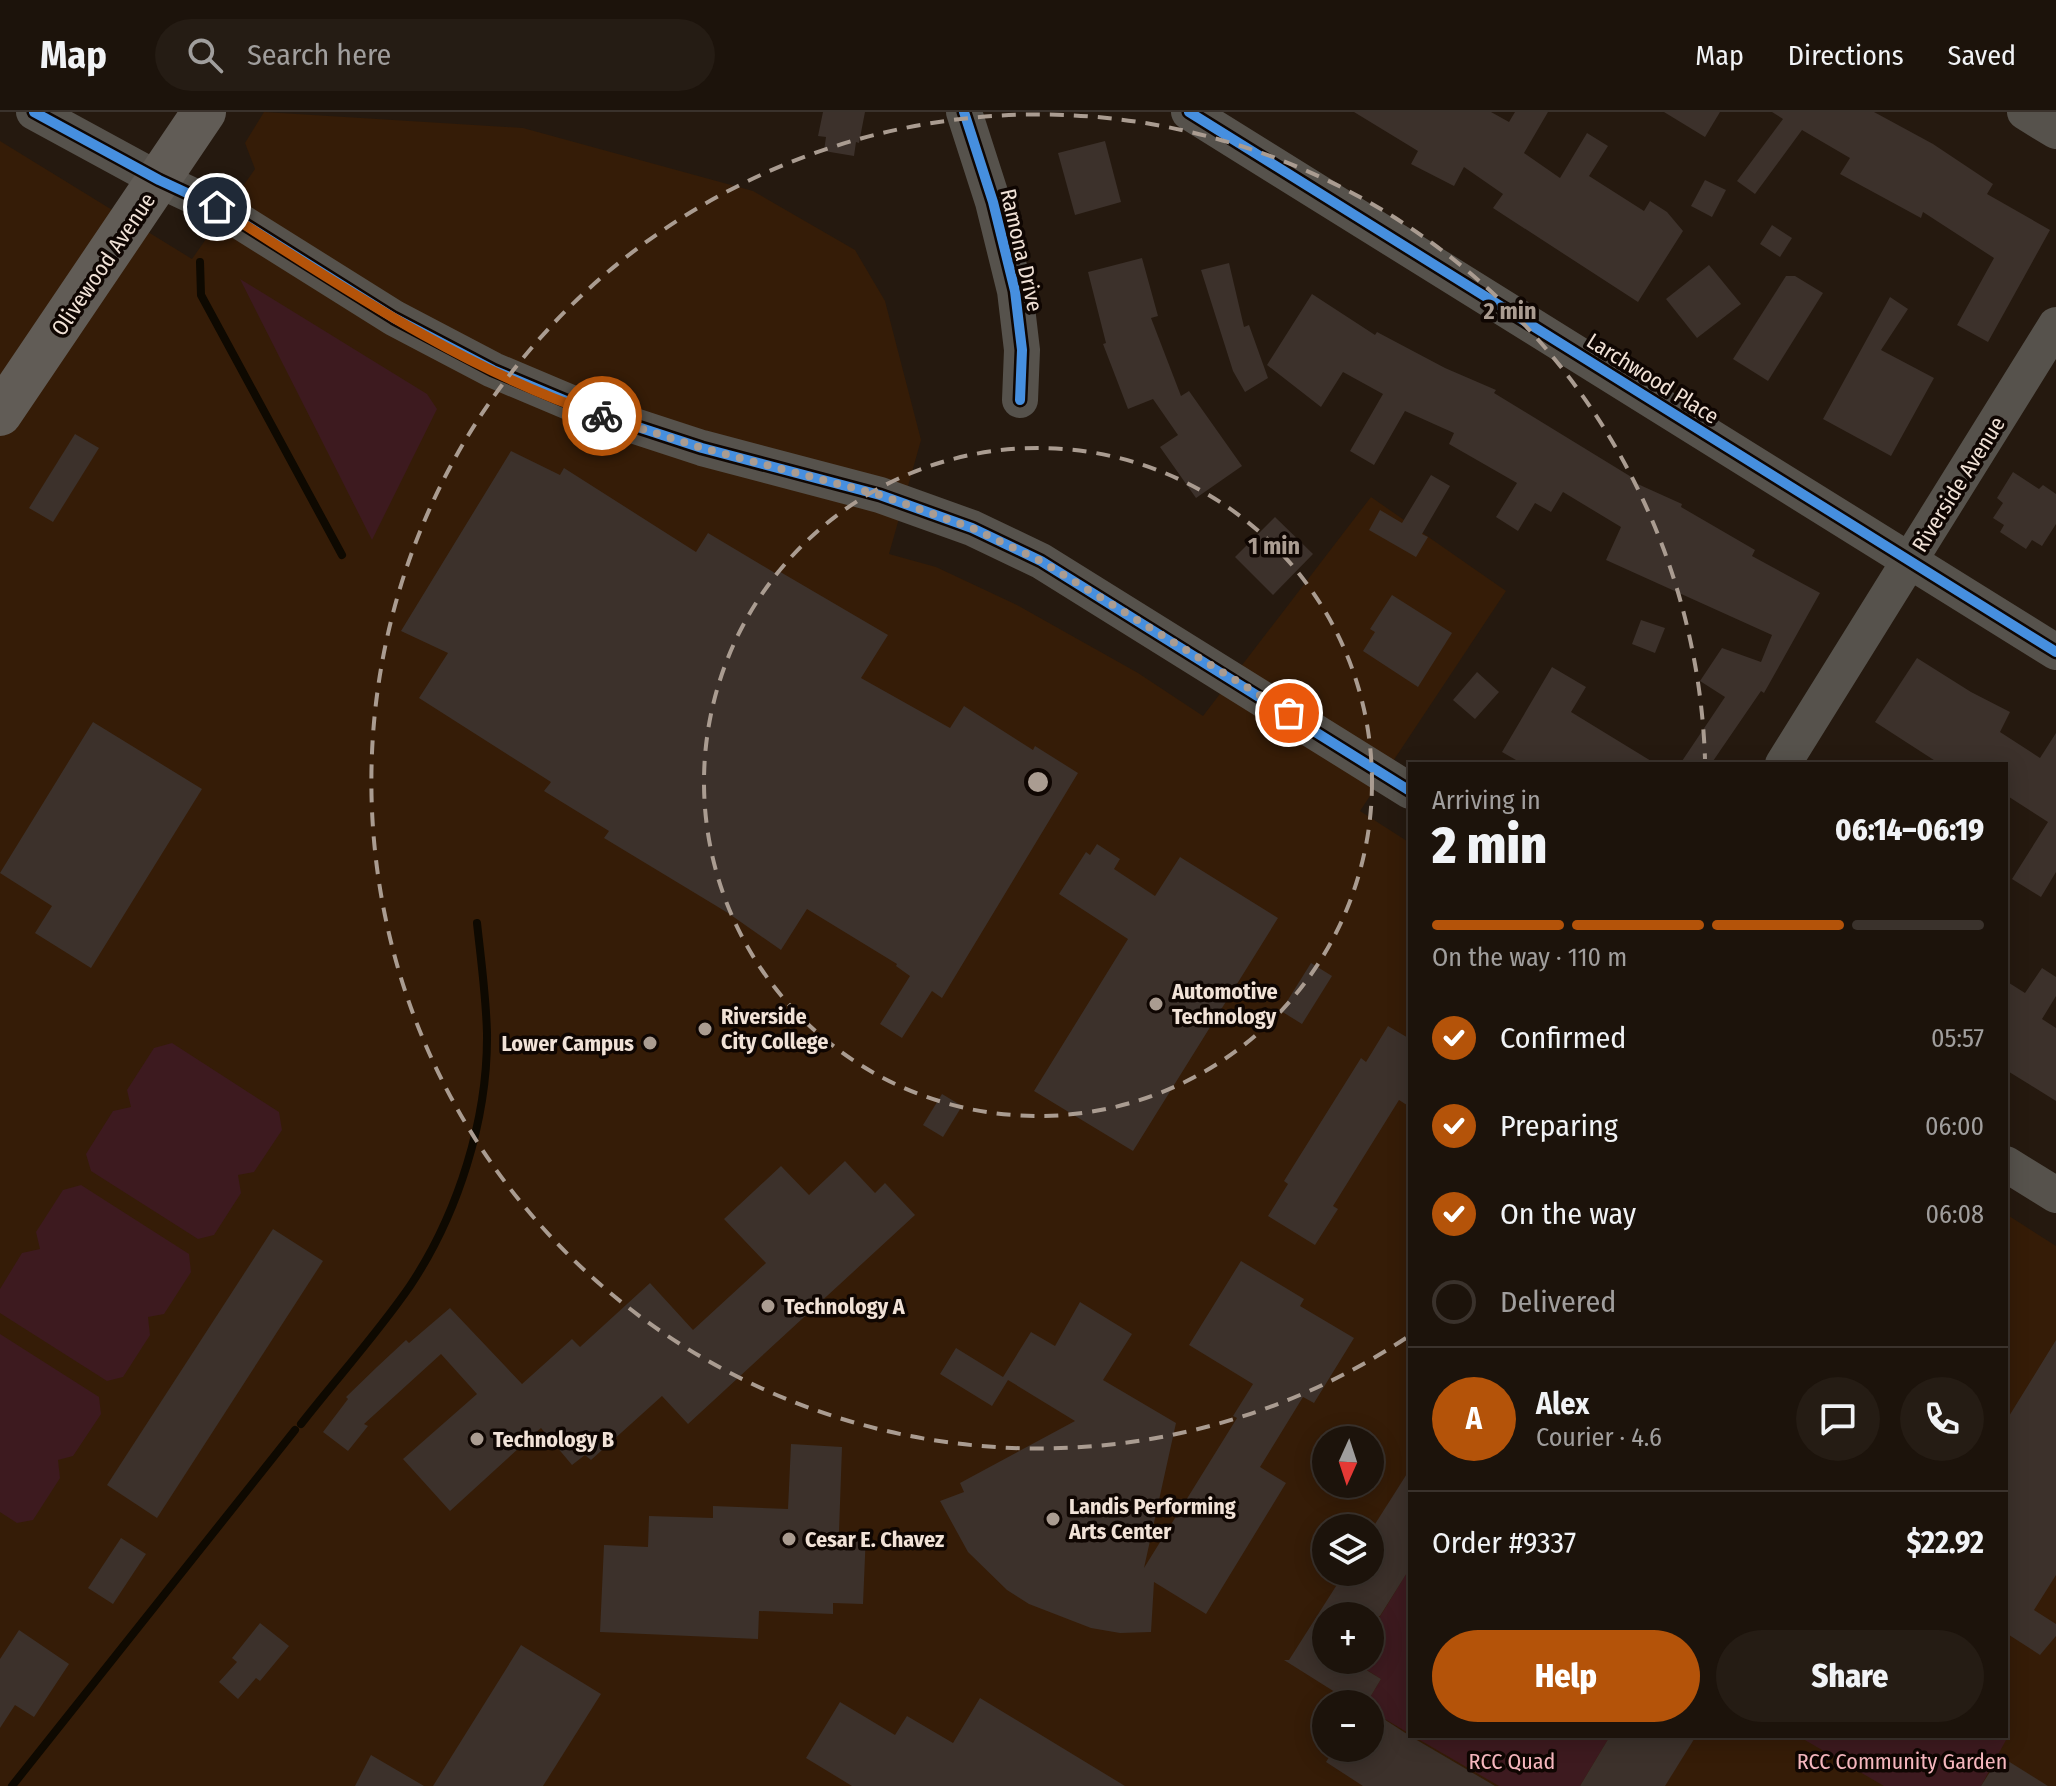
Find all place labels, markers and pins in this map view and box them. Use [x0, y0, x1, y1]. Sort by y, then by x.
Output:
pin [183, 173, 251, 241]
pin [1255, 679, 1323, 747]
centre of rings [1024, 768, 1052, 796]
place label: Automotive Technology [1171, 978, 1278, 1030]
marker: Automotive Technology [1147, 995, 1165, 1013]
place label: Riverside City College [721, 1003, 828, 1055]
marker: Riverside City College [696, 1020, 714, 1038]
place label: Lower Campus [502, 1030, 634, 1057]
marker: Lower Campus [641, 1034, 659, 1052]
place label: Technology A [784, 1293, 906, 1320]
marker: Technology A [759, 1297, 777, 1315]
place label: Technology B [493, 1426, 614, 1453]
marker: Technology B [468, 1430, 486, 1448]
place label: Landis Performing Arts Center [1068, 1493, 1236, 1545]
marker: Landis Performing Arts Center [1044, 1510, 1062, 1528]
place label: Cesar E. Chavez [805, 1526, 944, 1553]
marker: Cesar E. Chavez [780, 1530, 798, 1548]

